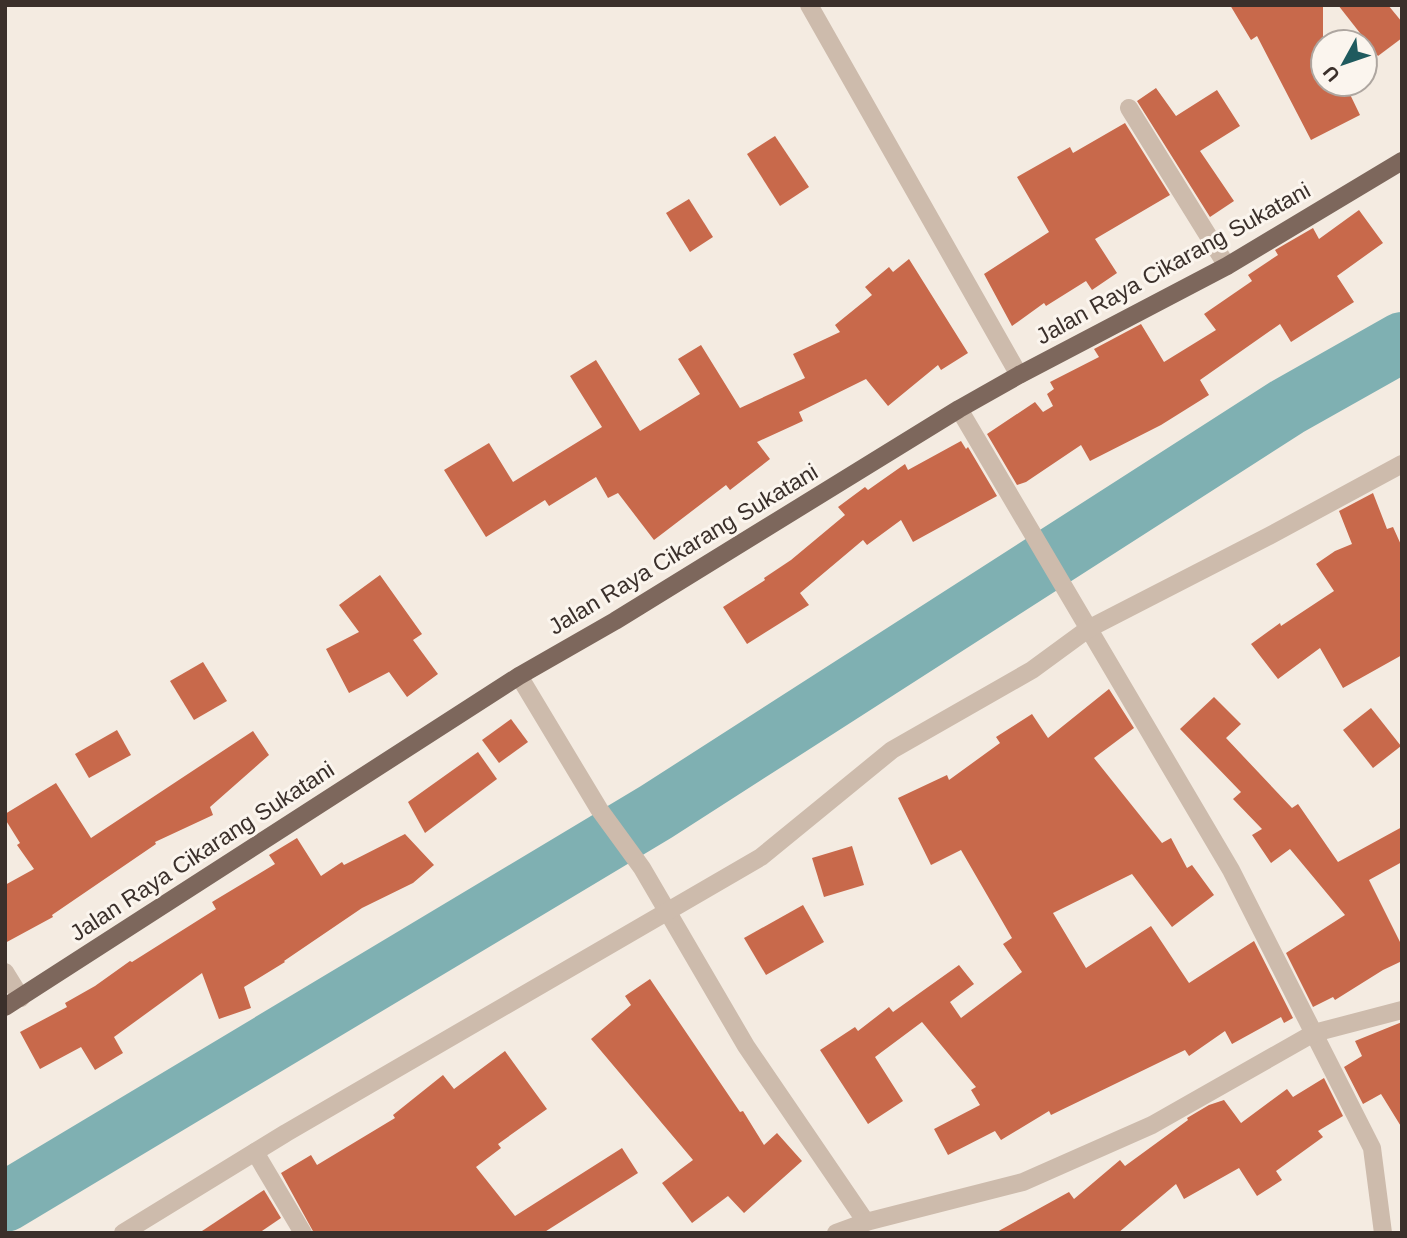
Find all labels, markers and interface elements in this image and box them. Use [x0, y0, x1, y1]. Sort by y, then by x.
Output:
north arrow [1309, 28, 1379, 98]
text: U [1319, 62, 1344, 86]
street label: Jalan Raya Cikarang Sukatani [1031, 177, 1315, 349]
street label: Jalan Raya Cikarang Sukatani [544, 458, 822, 640]
street label: Jalan Raya Cikarang Sukatani [65, 756, 339, 946]

